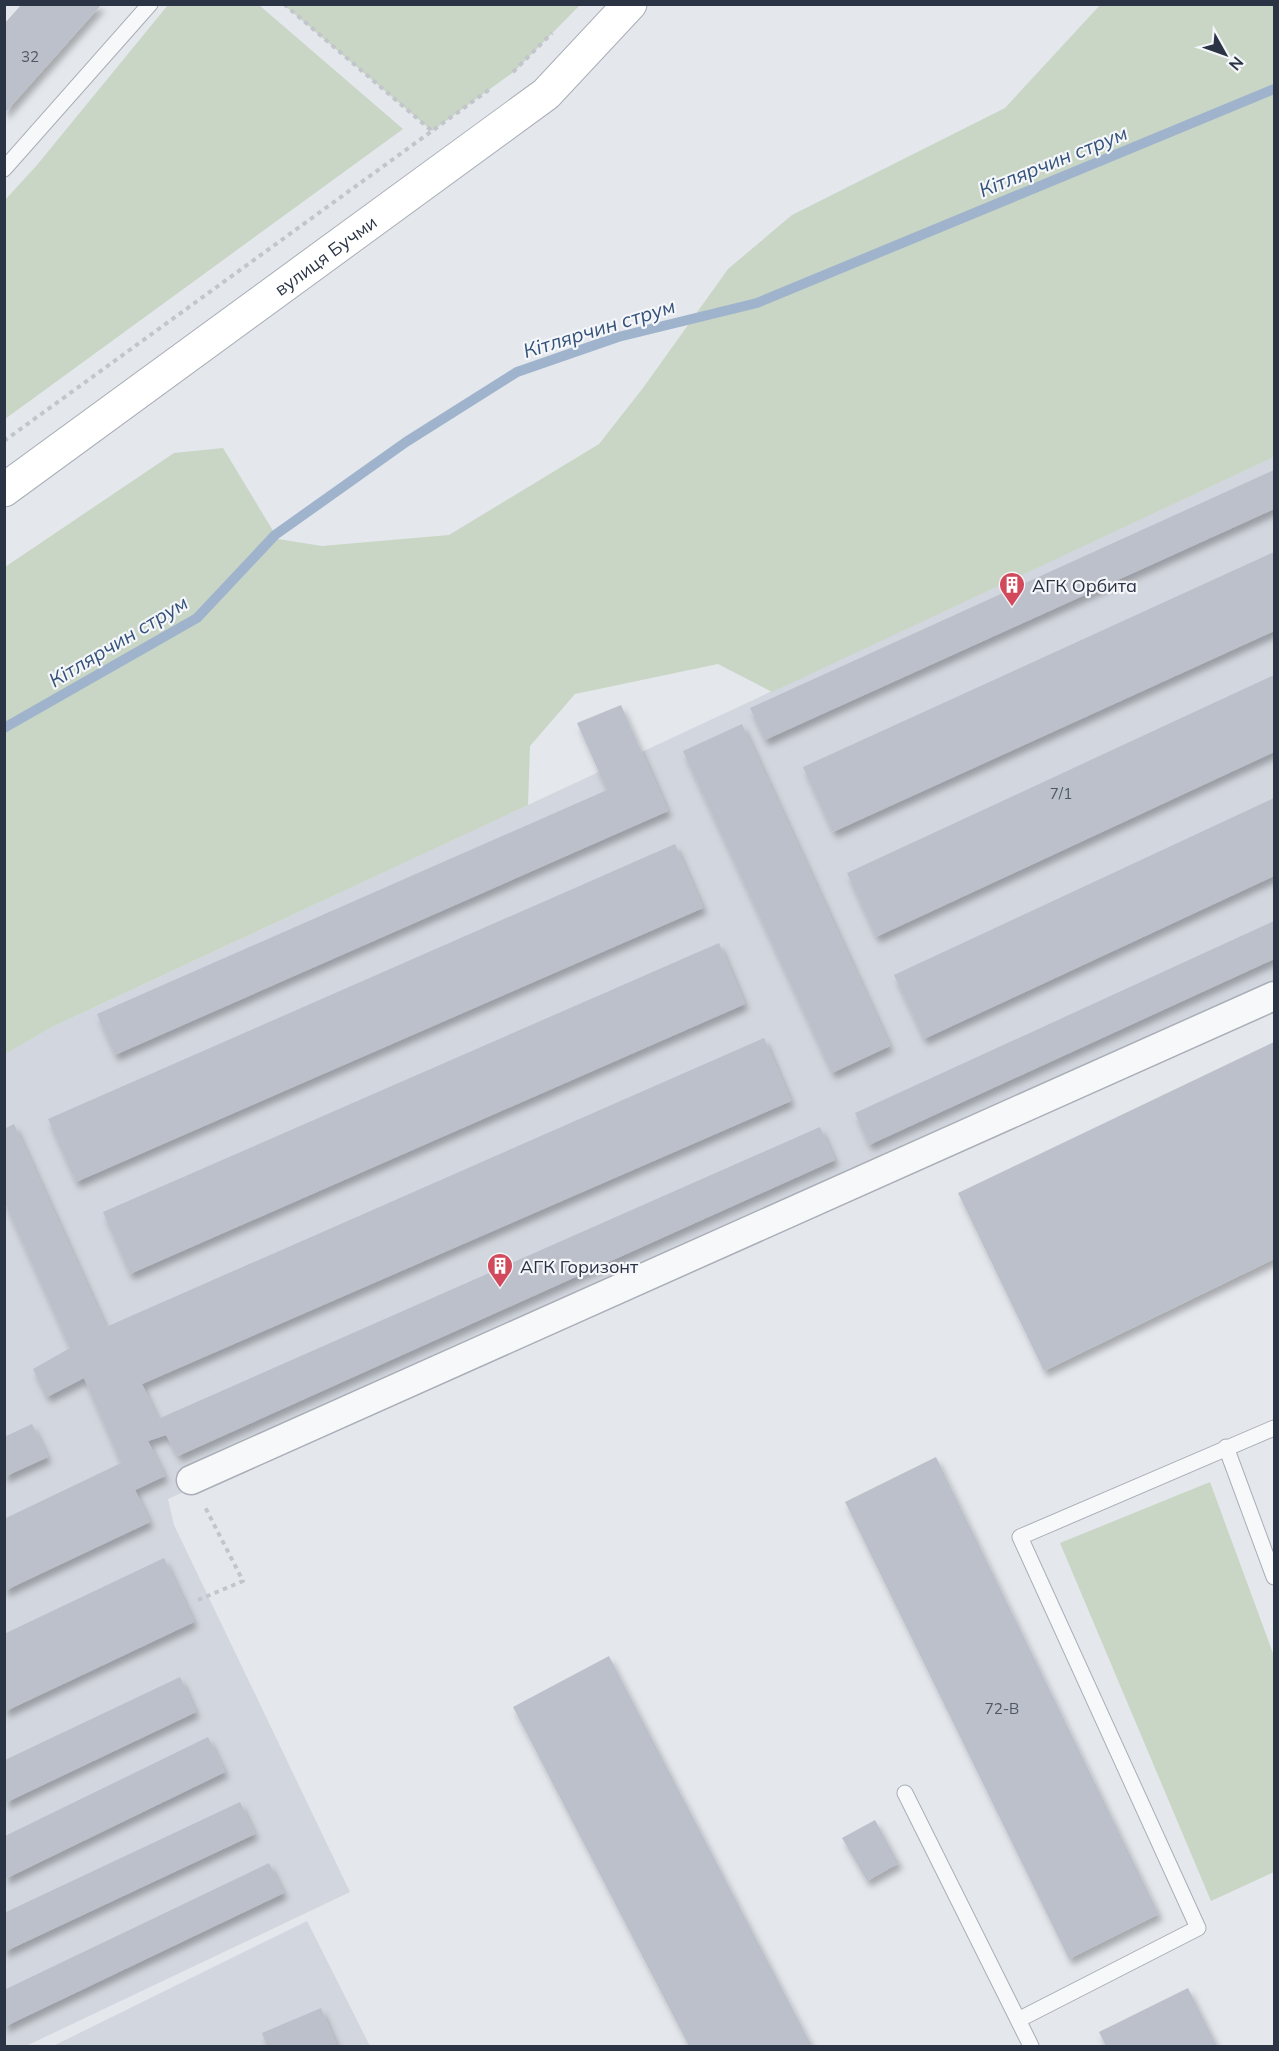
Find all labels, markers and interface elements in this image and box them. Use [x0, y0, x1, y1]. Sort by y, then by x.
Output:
north arrow [1195, 24, 1255, 84]
house number: 32 [21, 47, 39, 66]
text: N [1225, 53, 1248, 75]
water label: Кітлярчин струм [975, 120, 1131, 202]
street label: вулиця Бучми [270, 210, 381, 300]
water label: Кітлярчин струм [520, 293, 678, 363]
building icon: АГК Орбита [997, 570, 1027, 608]
place label: АГК Орбита [1032, 574, 1137, 597]
water label: Кітлярчин струм [44, 590, 192, 692]
house number: 7/1 [1050, 784, 1072, 803]
building icon: АГК Горизонт [485, 1251, 515, 1289]
place label: АГК Горизонт [520, 1255, 639, 1278]
house number: 72-В [985, 1699, 1019, 1718]

